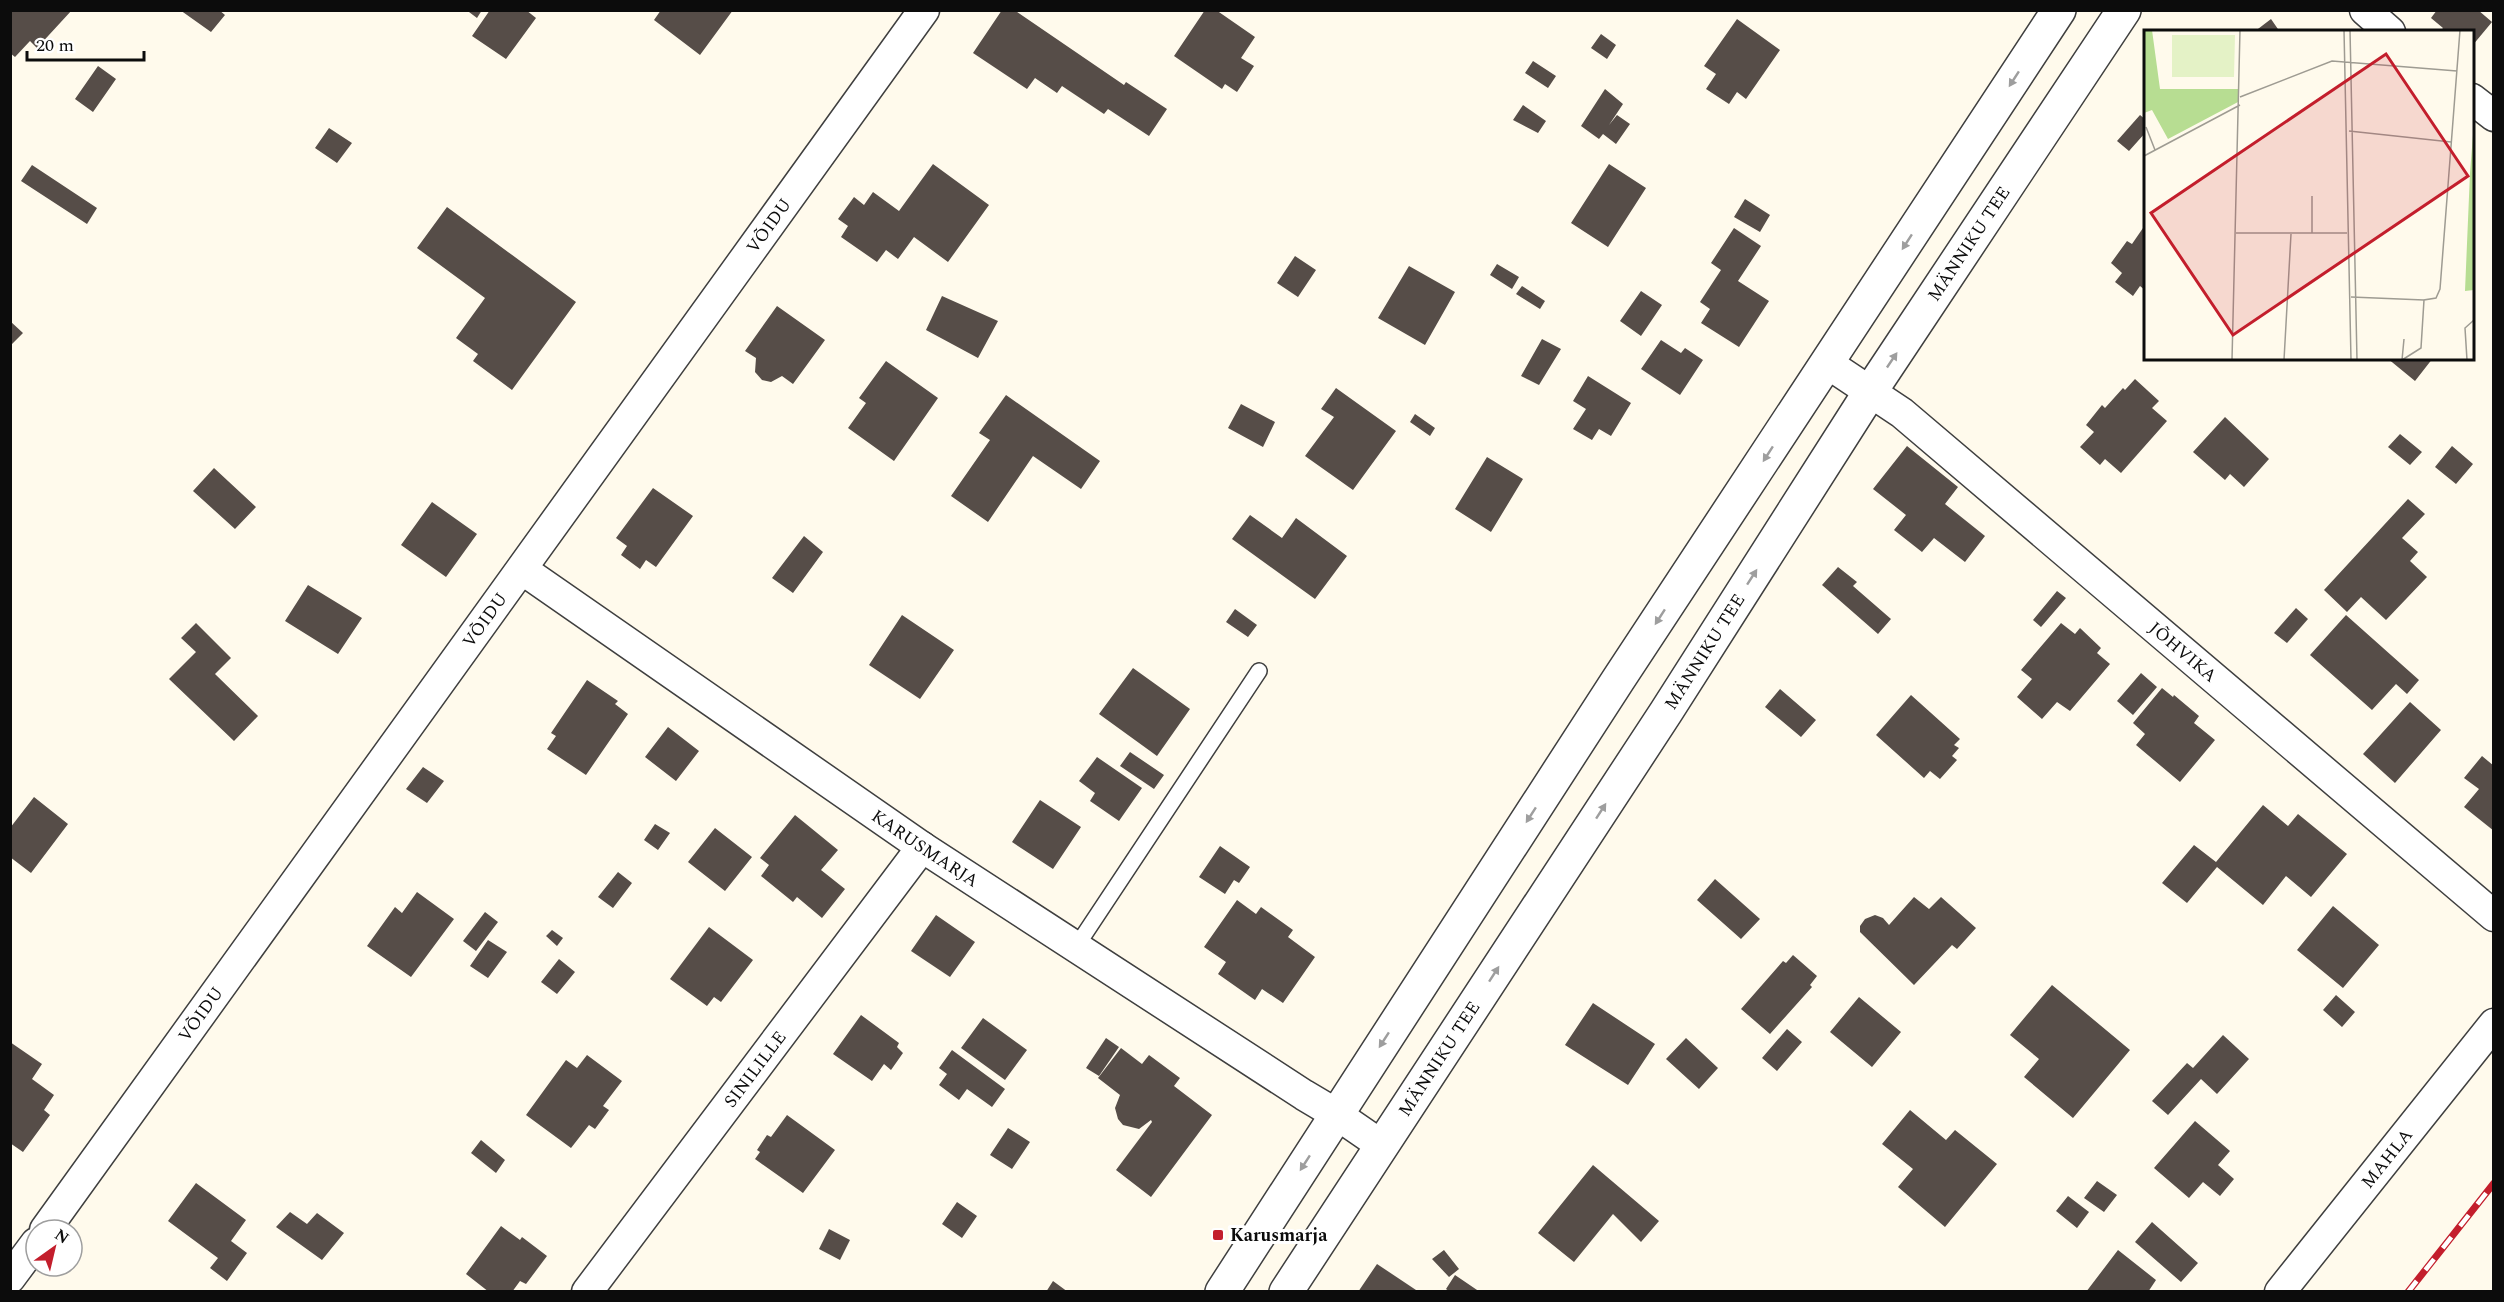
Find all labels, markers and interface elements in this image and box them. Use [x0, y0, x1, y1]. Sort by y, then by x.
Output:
scale bar [27, 24, 144, 62]
inset map [2144, 30, 2474, 360]
text: 20 m [36, 32, 74, 59]
one-way arrow [2009, 71, 2020, 87]
street label: MÄNNIKU TEE [1920, 181, 2017, 307]
street label: VÕIDU [739, 192, 798, 259]
one-way arrow [1902, 234, 1913, 250]
one-way arrow [1886, 352, 1898, 368]
one-way arrow [1763, 446, 1774, 462]
one-way arrow [1747, 568, 1758, 585]
street label: VÕIDU [455, 587, 514, 653]
street label: MÄNNIKU TEE [1657, 588, 1752, 715]
one-way arrow [1655, 608, 1666, 625]
street label: JÕHVIKA [2143, 615, 2223, 689]
street label: KARUSMARJA [866, 802, 984, 894]
one-way arrow [1595, 803, 1606, 819]
one-way arrow [1526, 807, 1537, 823]
one-way arrow [1489, 966, 1500, 982]
street label: VÕIDU [171, 981, 230, 1048]
street label: MÄNNIKU TEE [1391, 995, 1487, 1122]
street label: SINILILLE [717, 1025, 793, 1113]
one-way arrow [1379, 1032, 1390, 1048]
street label: MAHLA [2354, 1123, 2419, 1194]
one-way arrow [1299, 1155, 1310, 1171]
north arrow [24, 1218, 84, 1278]
place label: Karusmarja [1230, 1222, 1328, 1249]
text: N [50, 1223, 74, 1250]
marker: Karusmarja [1211, 1228, 1225, 1242]

